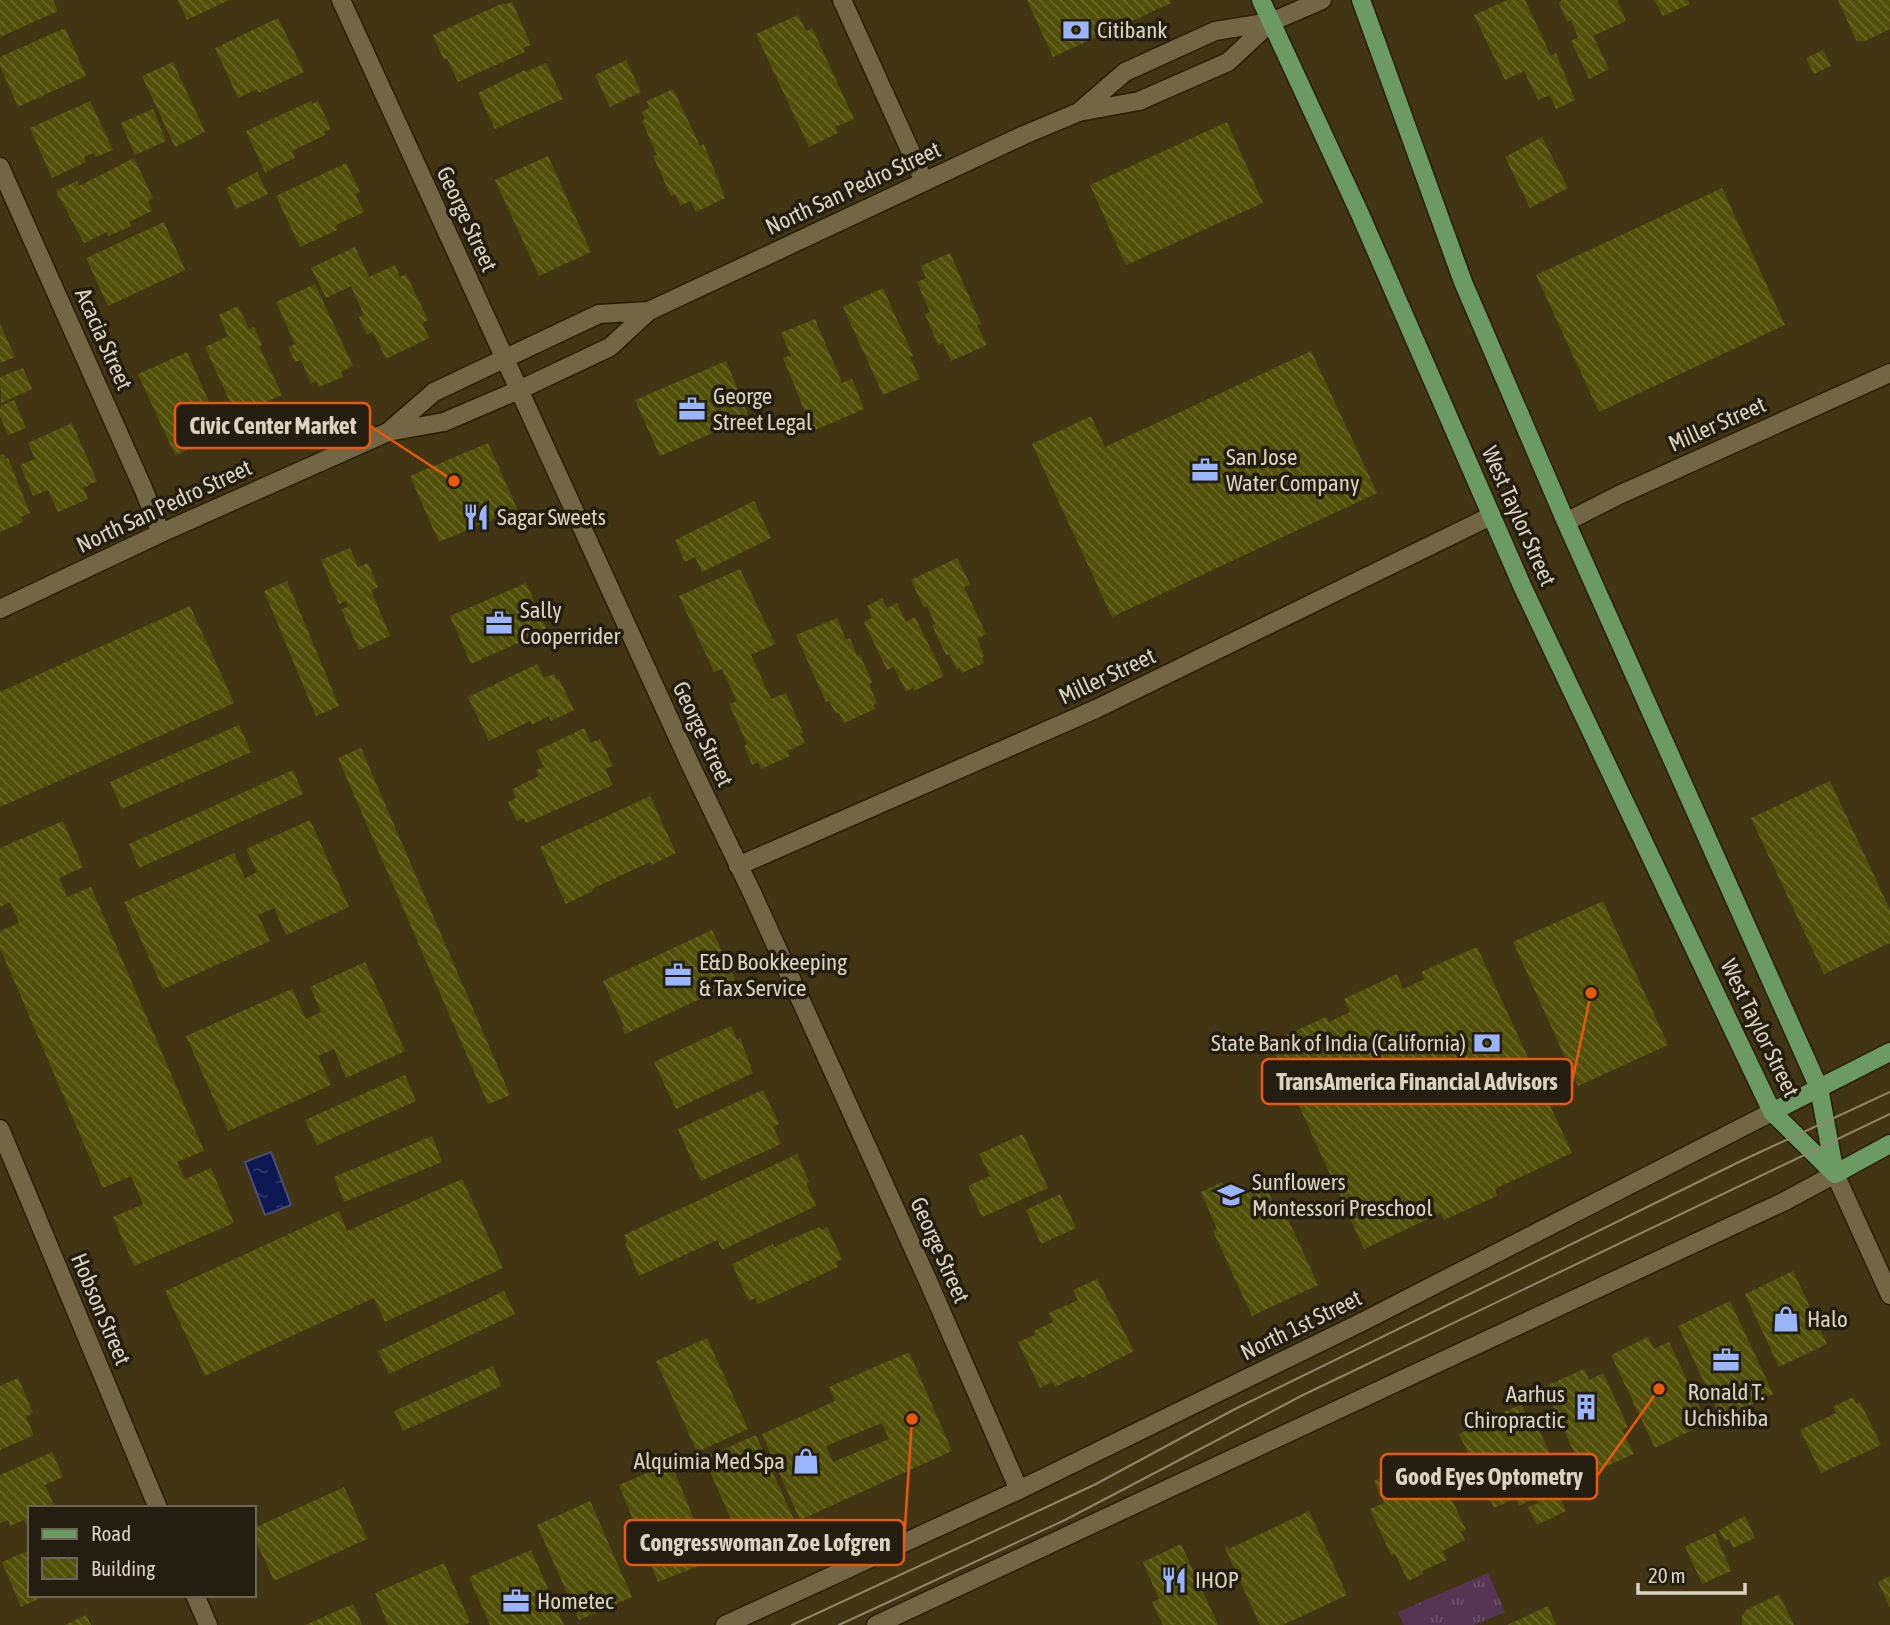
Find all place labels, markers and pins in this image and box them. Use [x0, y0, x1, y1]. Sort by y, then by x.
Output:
bank icon: Citibank [1061, 15, 1091, 45]
place label: Citibank [1097, 17, 1167, 43]
place label: George Street Legal [713, 383, 812, 435]
office icon: George Street Legal [677, 394, 707, 424]
callout: Civic Center Market [175, 403, 370, 448]
place label: San Jose Water Company [1226, 444, 1359, 496]
office icon: San Jose Water Company [1190, 455, 1220, 485]
restaurant icon: Sagar Sweets [461, 502, 491, 532]
place label: Sagar Sweets [497, 504, 606, 530]
place label: Sally Cooperrider [520, 597, 622, 649]
office icon: Sally Cooperrider [484, 608, 514, 638]
place label: E&D Bookkeeping & Tax Service [699, 949, 847, 1001]
office icon: E&D Bookkeeping & Tax Service [663, 960, 693, 990]
bank icon: State Bank of India (California) [1472, 1028, 1502, 1058]
place label: State Bank of India (California) [1211, 1030, 1466, 1056]
callout: TransAmerica Financial Advisors [1262, 1059, 1572, 1104]
place label: Sunflowers Montessori Preschool [1252, 1169, 1432, 1221]
school or university icon: Sunflowers Montessori Preschool [1216, 1180, 1246, 1210]
shop icon: Halo [1771, 1304, 1801, 1334]
place label: Halo [1807, 1306, 1848, 1332]
office icon: Ronald T. Uchishiba [1711, 1345, 1741, 1375]
place label: Ronald T. Uchishiba [1684, 1379, 1768, 1431]
place label: Aarhus Chiropractic [1464, 1381, 1565, 1433]
building icon: Aarhus Chiropractic [1571, 1392, 1601, 1422]
shop icon: Alquimia Med Spa [791, 1446, 821, 1476]
place label: Alquimia Med Spa [634, 1448, 785, 1474]
callout: Good Eyes Optometry [1381, 1454, 1597, 1499]
callout: Congresswoman Zoe Lofgren [625, 1520, 904, 1565]
restaurant icon: IHOP [1159, 1565, 1189, 1595]
place label: IHOP [1195, 1567, 1239, 1593]
office icon: Hometec [501, 1586, 531, 1616]
place label: Hometec [537, 1588, 614, 1614]

